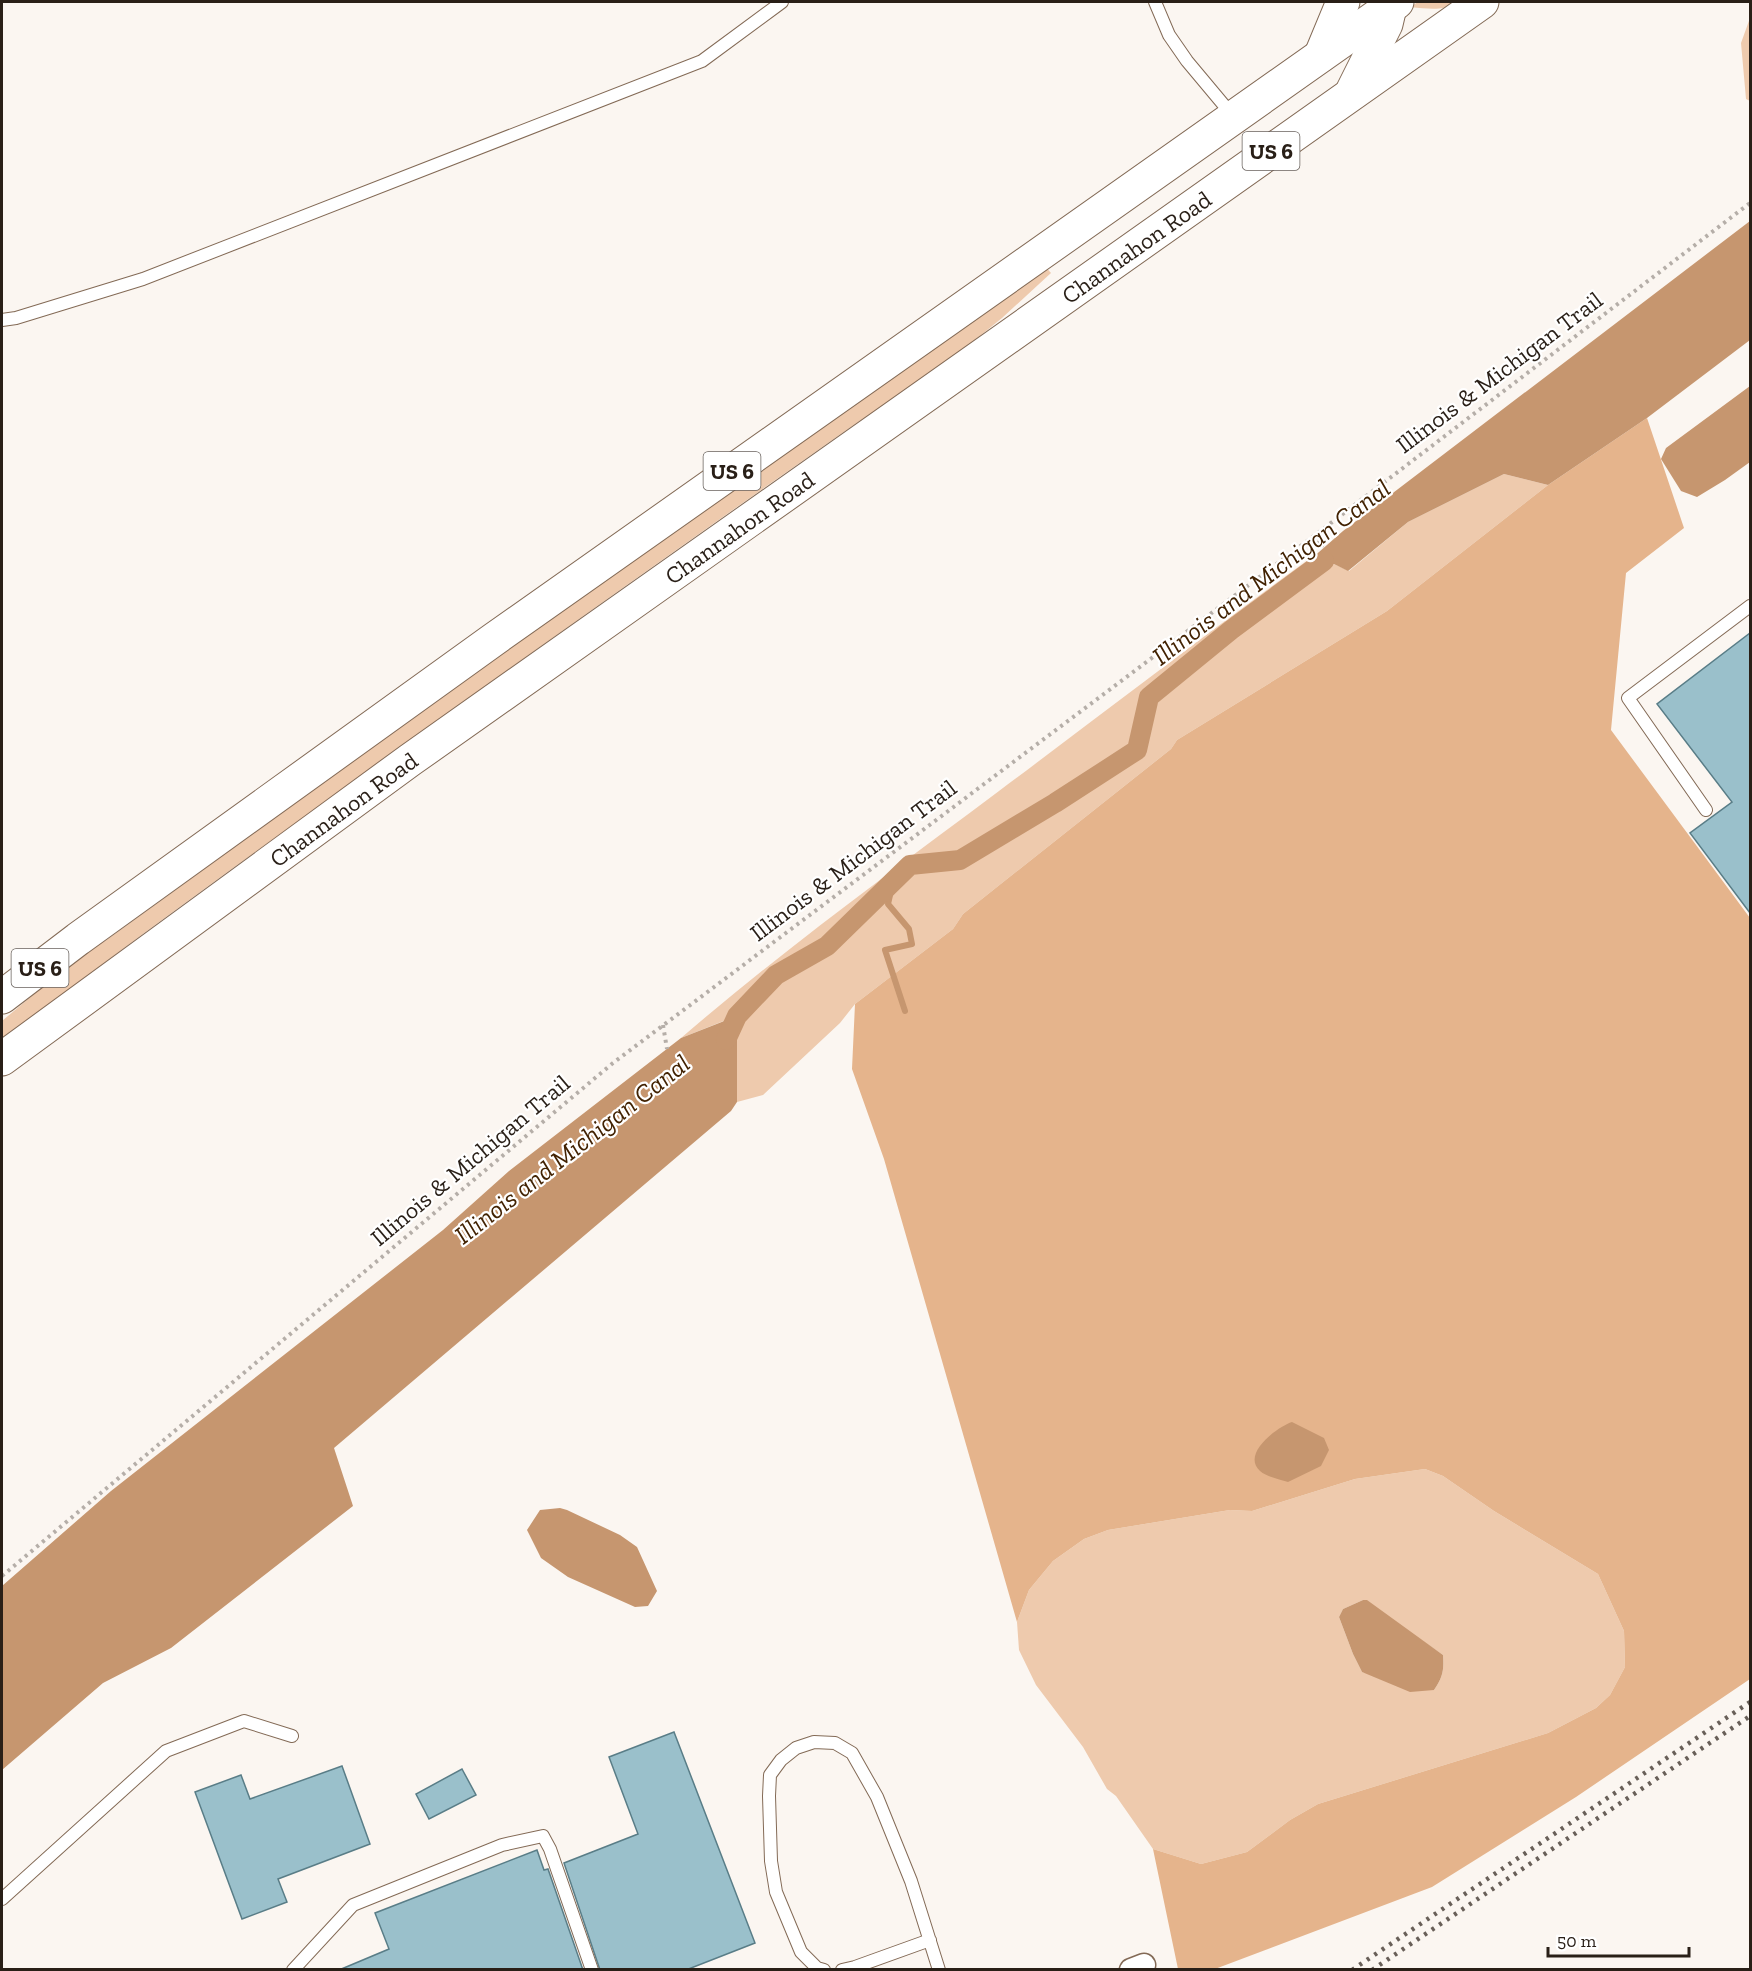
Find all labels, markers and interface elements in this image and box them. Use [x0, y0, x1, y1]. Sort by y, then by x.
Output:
road number: US 6 [1242, 132, 1300, 170]
street label: Channahon Road [1056, 184, 1216, 309]
street label: Illinois & Michigan Trail [1390, 285, 1608, 459]
road number: US 6 [704, 452, 760, 490]
street label: Channahon Road [659, 465, 820, 590]
water label: Illinois and Michigan Canal [1146, 472, 1396, 672]
street label: Channahon Road [264, 745, 423, 873]
street label: Illinois & Michigan Trail [744, 773, 962, 947]
road number: US 6 [12, 949, 68, 987]
water label: Illinois and Michigan Canal [448, 1047, 696, 1251]
street label: Illinois & Michigan Trail [365, 1068, 575, 1252]
scale bar [1548, 1920, 1689, 1958]
text: 50 m [1557, 1930, 1597, 1952]

